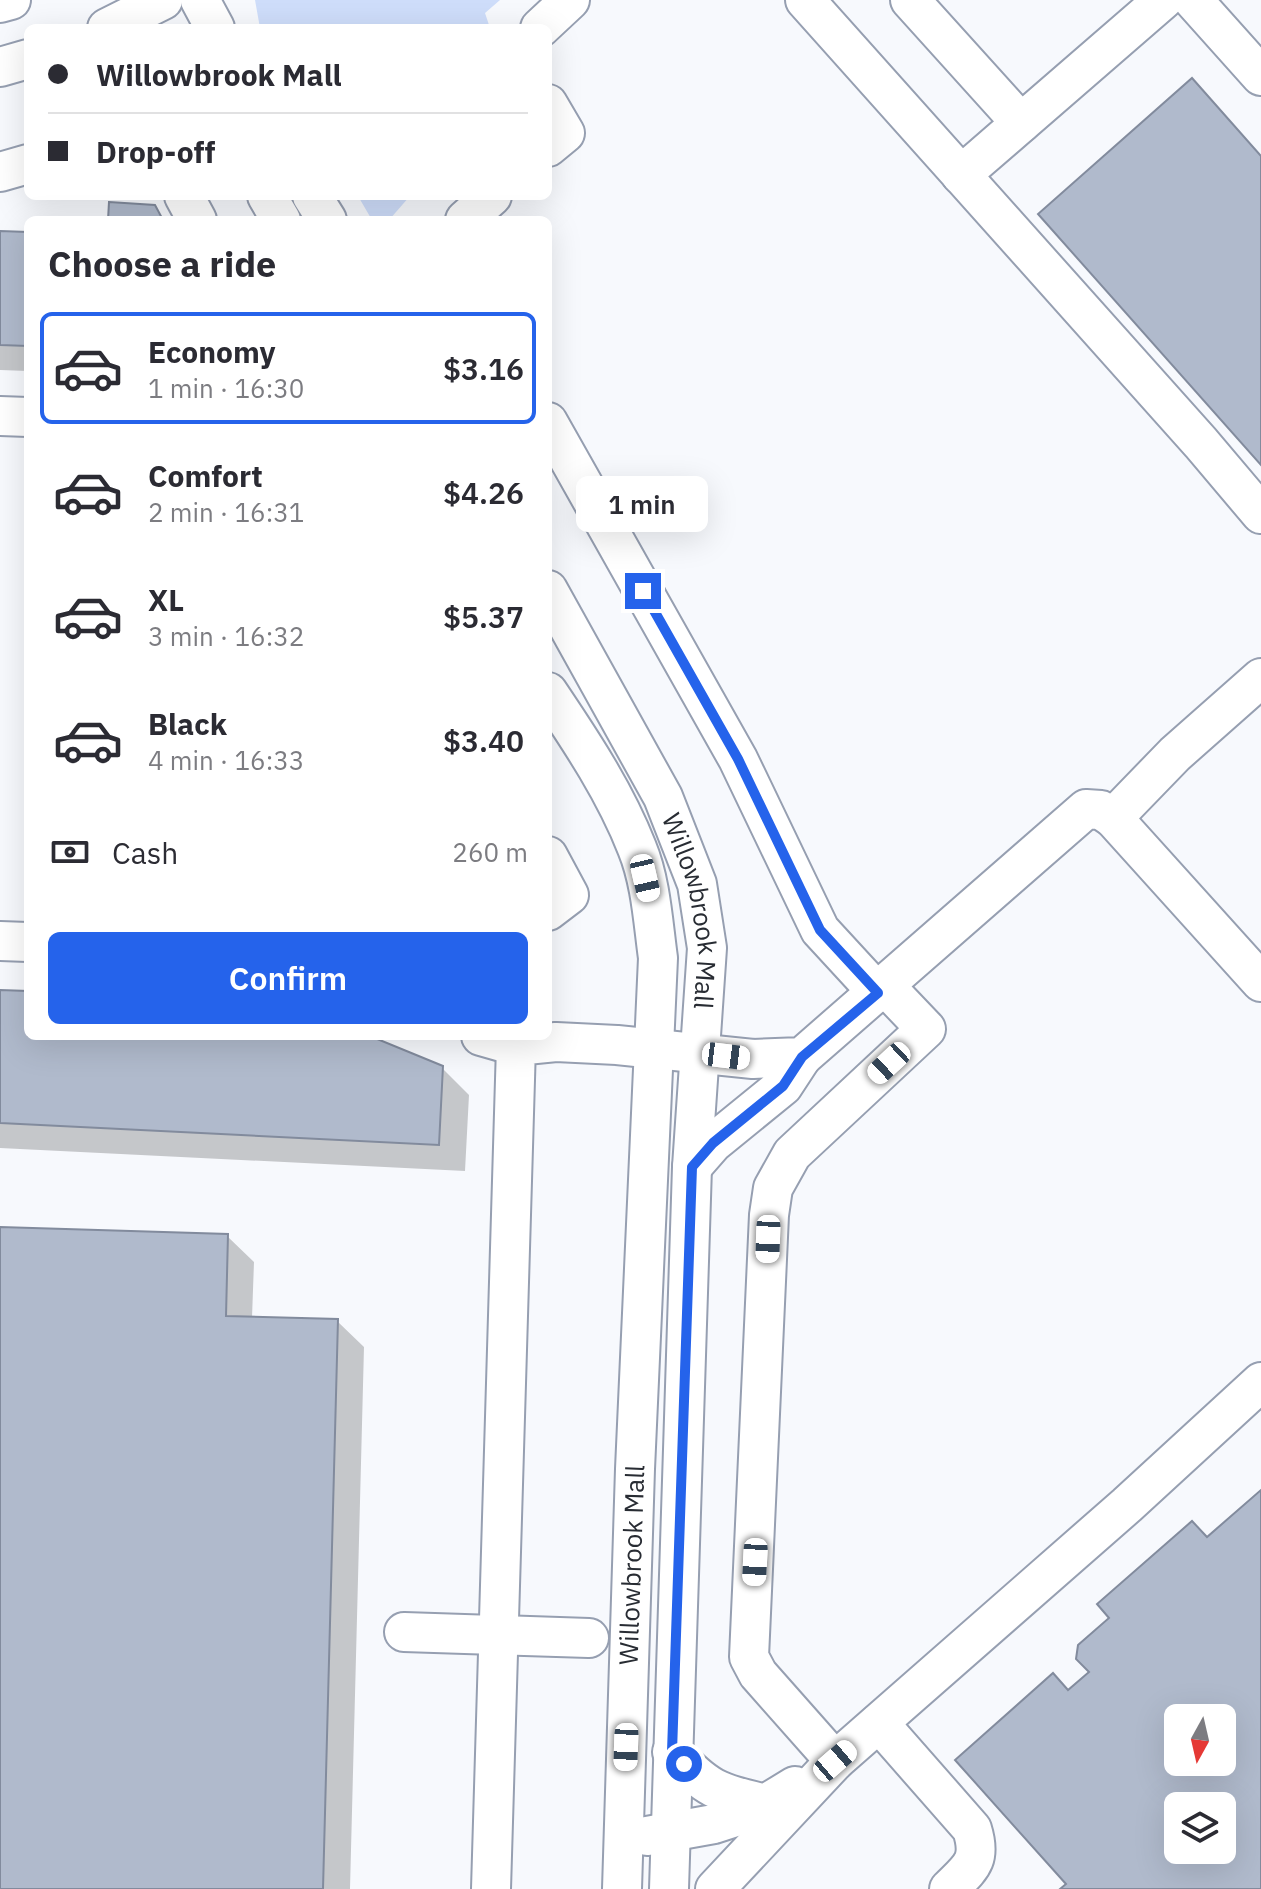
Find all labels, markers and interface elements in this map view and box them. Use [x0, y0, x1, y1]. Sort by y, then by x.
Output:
text: Willowbrook Mall [96, 55, 342, 94]
text: Drop-off [96, 132, 215, 171]
text: Choose a ride [48, 240, 276, 287]
icon: car [52, 332, 124, 404]
text: Economy [148, 332, 276, 371]
text: $3.16 [443, 349, 524, 388]
text: 1 min · 16:30 [148, 371, 304, 405]
icon: car [52, 456, 124, 528]
text: Comfort [148, 456, 263, 495]
text: $4.26 [443, 473, 524, 512]
callout: 1 min [577, 475, 709, 531]
text: 1 min [608, 487, 676, 521]
text: 2 min · 16:31 [148, 495, 304, 529]
route end [625, 573, 661, 609]
icon: car [52, 580, 124, 652]
text: XL [148, 580, 184, 619]
text: $5.37 [443, 597, 524, 636]
text: 3 min · 16:32 [148, 619, 304, 653]
icon: car [52, 704, 124, 776]
text: Black [148, 704, 227, 743]
text: $3.40 [443, 721, 524, 760]
text: 4 min · 16:33 [148, 743, 304, 777]
street label: Willowbrook Mall [655, 808, 726, 1010]
icon: cash [48, 830, 92, 874]
text: Cash [112, 833, 178, 872]
text: 260 m [452, 835, 528, 869]
car [628, 852, 662, 904]
button: Confirm [48, 932, 528, 1024]
car [863, 1038, 915, 1088]
car [701, 1041, 751, 1071]
car [755, 1215, 781, 1263]
street label: Willowbrook Mall [611, 1464, 651, 1666]
car [742, 1537, 768, 1587]
north arrow [1164, 1704, 1236, 1776]
map controls [1164, 1704, 1236, 1864]
car [613, 1723, 639, 1771]
car [809, 1736, 861, 1786]
route start [666, 1746, 702, 1782]
button: layers [1164, 1792, 1236, 1864]

